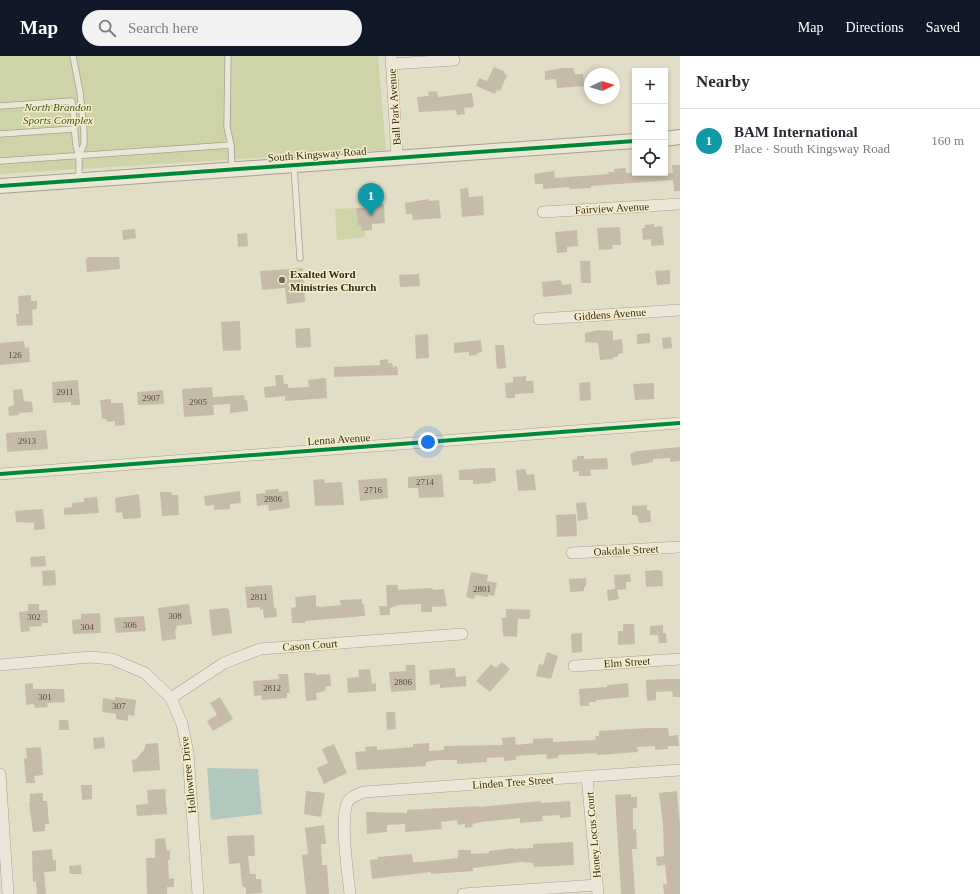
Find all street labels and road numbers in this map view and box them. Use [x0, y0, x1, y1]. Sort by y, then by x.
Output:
street label: Ball Park Avenue [385, 68, 403, 146]
street label: South Kingsway Road [267, 145, 367, 163]
street label: Fairview Avenue [574, 200, 650, 216]
street label: Giddens Avenue [574, 305, 647, 323]
street label: Lenna Avenue [307, 431, 371, 447]
street label: Oakdale Street [593, 542, 659, 558]
street label: Cason Court [282, 637, 338, 653]
street label: Elm Street [603, 654, 651, 670]
street label: Hollowtree Drive [178, 736, 198, 814]
street label: Linden Tree Street [472, 773, 554, 791]
street label: Honey Locus Court [583, 791, 603, 879]

